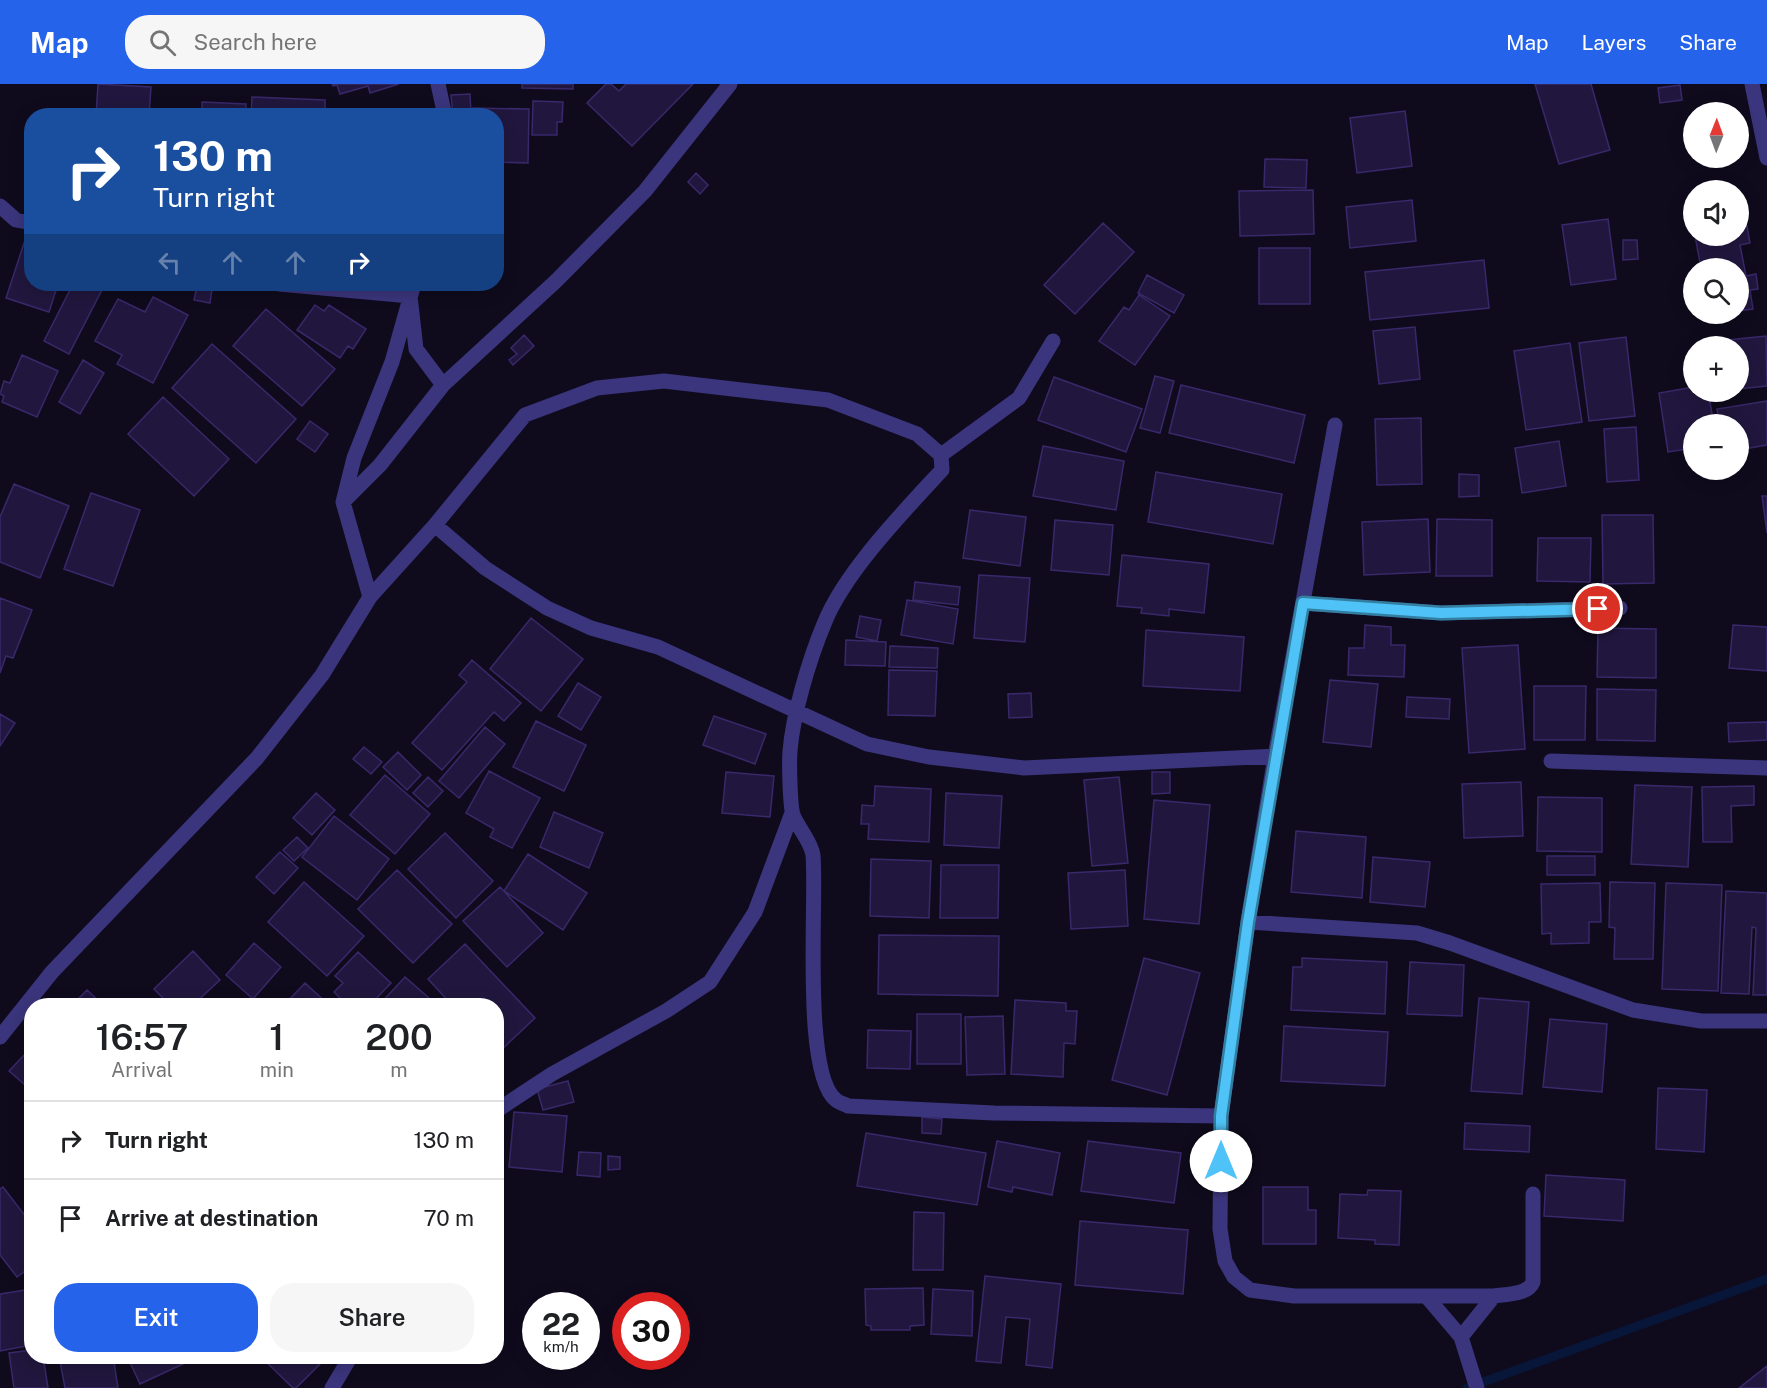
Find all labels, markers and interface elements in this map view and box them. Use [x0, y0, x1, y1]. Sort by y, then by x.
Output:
search box [125, 15, 545, 69]
text: Map [30, 26, 89, 59]
icon: search [146, 26, 179, 59]
text: Search here [194, 29, 317, 55]
text: Map [1506, 30, 1549, 55]
text: Layers [1582, 30, 1646, 55]
text: Share [1679, 30, 1737, 55]
north arrow [1683, 102, 1749, 168]
map controls [1683, 102, 1749, 480]
text: 130 m [153, 131, 273, 180]
icon: right [54, 132, 132, 210]
button: sound [1683, 180, 1749, 246]
text: Turn right [153, 181, 276, 213]
icon: left [153, 246, 186, 279]
icon: ahead [216, 246, 249, 279]
icon: ahead [279, 246, 312, 279]
icon: right [342, 246, 375, 279]
button: search [1683, 258, 1749, 324]
button: + [1683, 336, 1749, 402]
button: − [1683, 414, 1749, 480]
pin [1572, 583, 1623, 634]
icon: arrive [1581, 592, 1614, 625]
text: 16:57 [95, 1016, 188, 1058]
text: 1 [269, 1016, 284, 1058]
text: 200 [365, 1016, 433, 1058]
text: Arrival [111, 1058, 173, 1082]
text: min [260, 1058, 294, 1082]
text: m [390, 1058, 408, 1082]
icon: right [54, 1124, 87, 1157]
text: Turn right [105, 1127, 208, 1153]
text: 130 m [413, 1127, 474, 1153]
position arrow [1189, 1129, 1253, 1193]
icon: arrive [54, 1202, 87, 1235]
text: Arrive at destination [105, 1205, 318, 1231]
text: 70 m [423, 1205, 474, 1231]
button: Exit [54, 1283, 258, 1352]
button: Share [270, 1283, 474, 1352]
speed limit sign: 30 [612, 1292, 690, 1370]
text: 22 [542, 1306, 580, 1342]
text: km/h [543, 1338, 579, 1355]

